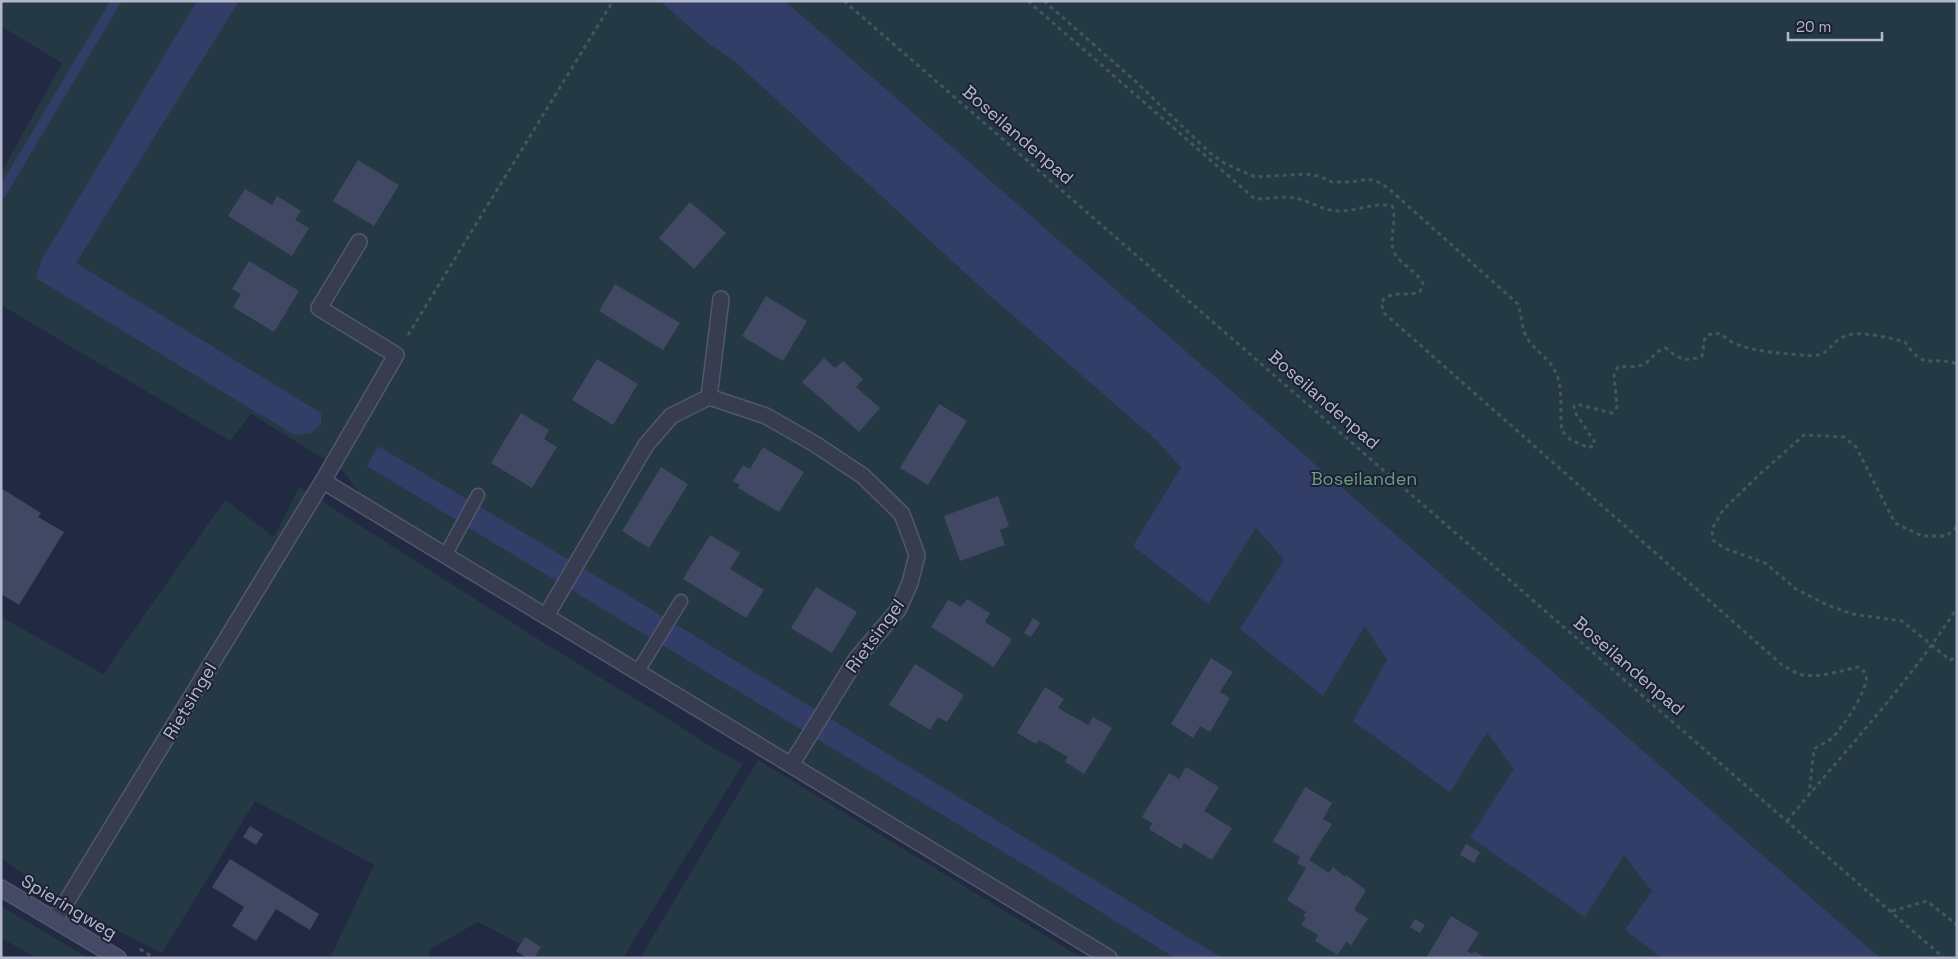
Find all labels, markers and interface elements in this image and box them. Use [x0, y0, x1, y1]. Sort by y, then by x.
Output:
scale bar [1788, 10, 1882, 42]
text: 20 m [1796, 17, 1831, 36]
street label: Boseilandenpad [958, 80, 1079, 189]
street label: Boseilandenpad [1264, 345, 1385, 454]
park label: Boseilanden [1311, 467, 1417, 490]
street label: Rietsingel [840, 594, 909, 677]
street label: Boseilandenpad [1569, 611, 1690, 720]
street label: Rietsingel [158, 658, 222, 743]
street label: Spieringweg [17, 869, 121, 944]

